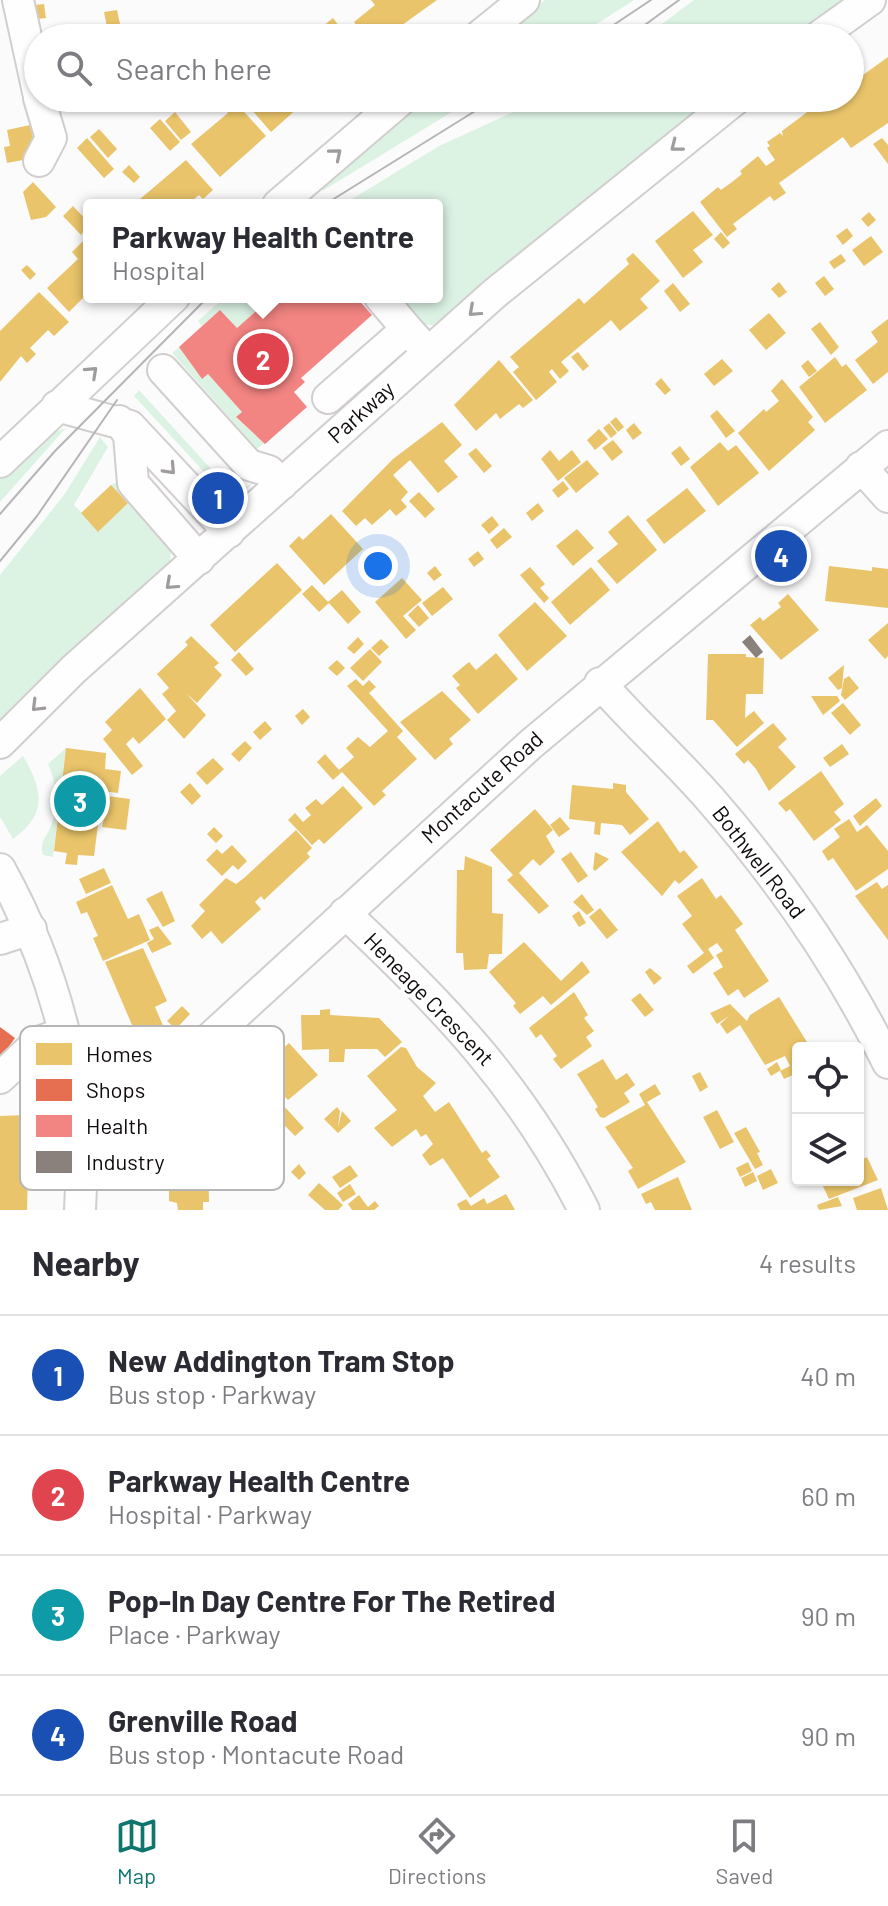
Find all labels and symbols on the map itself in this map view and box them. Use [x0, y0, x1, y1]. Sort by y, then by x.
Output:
one-way arrow [670, 137, 685, 151]
one-way arrow [327, 149, 342, 164]
one-way arrow [469, 301, 484, 316]
pin: 2 [237, 329, 289, 389]
one-way arrow [83, 367, 97, 382]
street label: Parkway [322, 375, 399, 448]
one-way arrow [160, 459, 174, 474]
pin: 1 [192, 468, 244, 528]
pin: 4 [755, 526, 807, 586]
your location [358, 546, 398, 586]
one-way arrow [165, 575, 180, 589]
one-way arrow [32, 697, 46, 711]
street label: Montacute Road [415, 725, 547, 848]
pin: 3 [54, 771, 106, 831]
street label: Bothwell Road [708, 800, 812, 923]
street label: Heneage Crescent [360, 926, 500, 1070]
legend [20, 1026, 284, 1190]
text: Homes [86, 1040, 153, 1066]
text: Shops [86, 1076, 145, 1102]
text: Health [86, 1112, 148, 1138]
text: Industry [86, 1148, 165, 1174]

